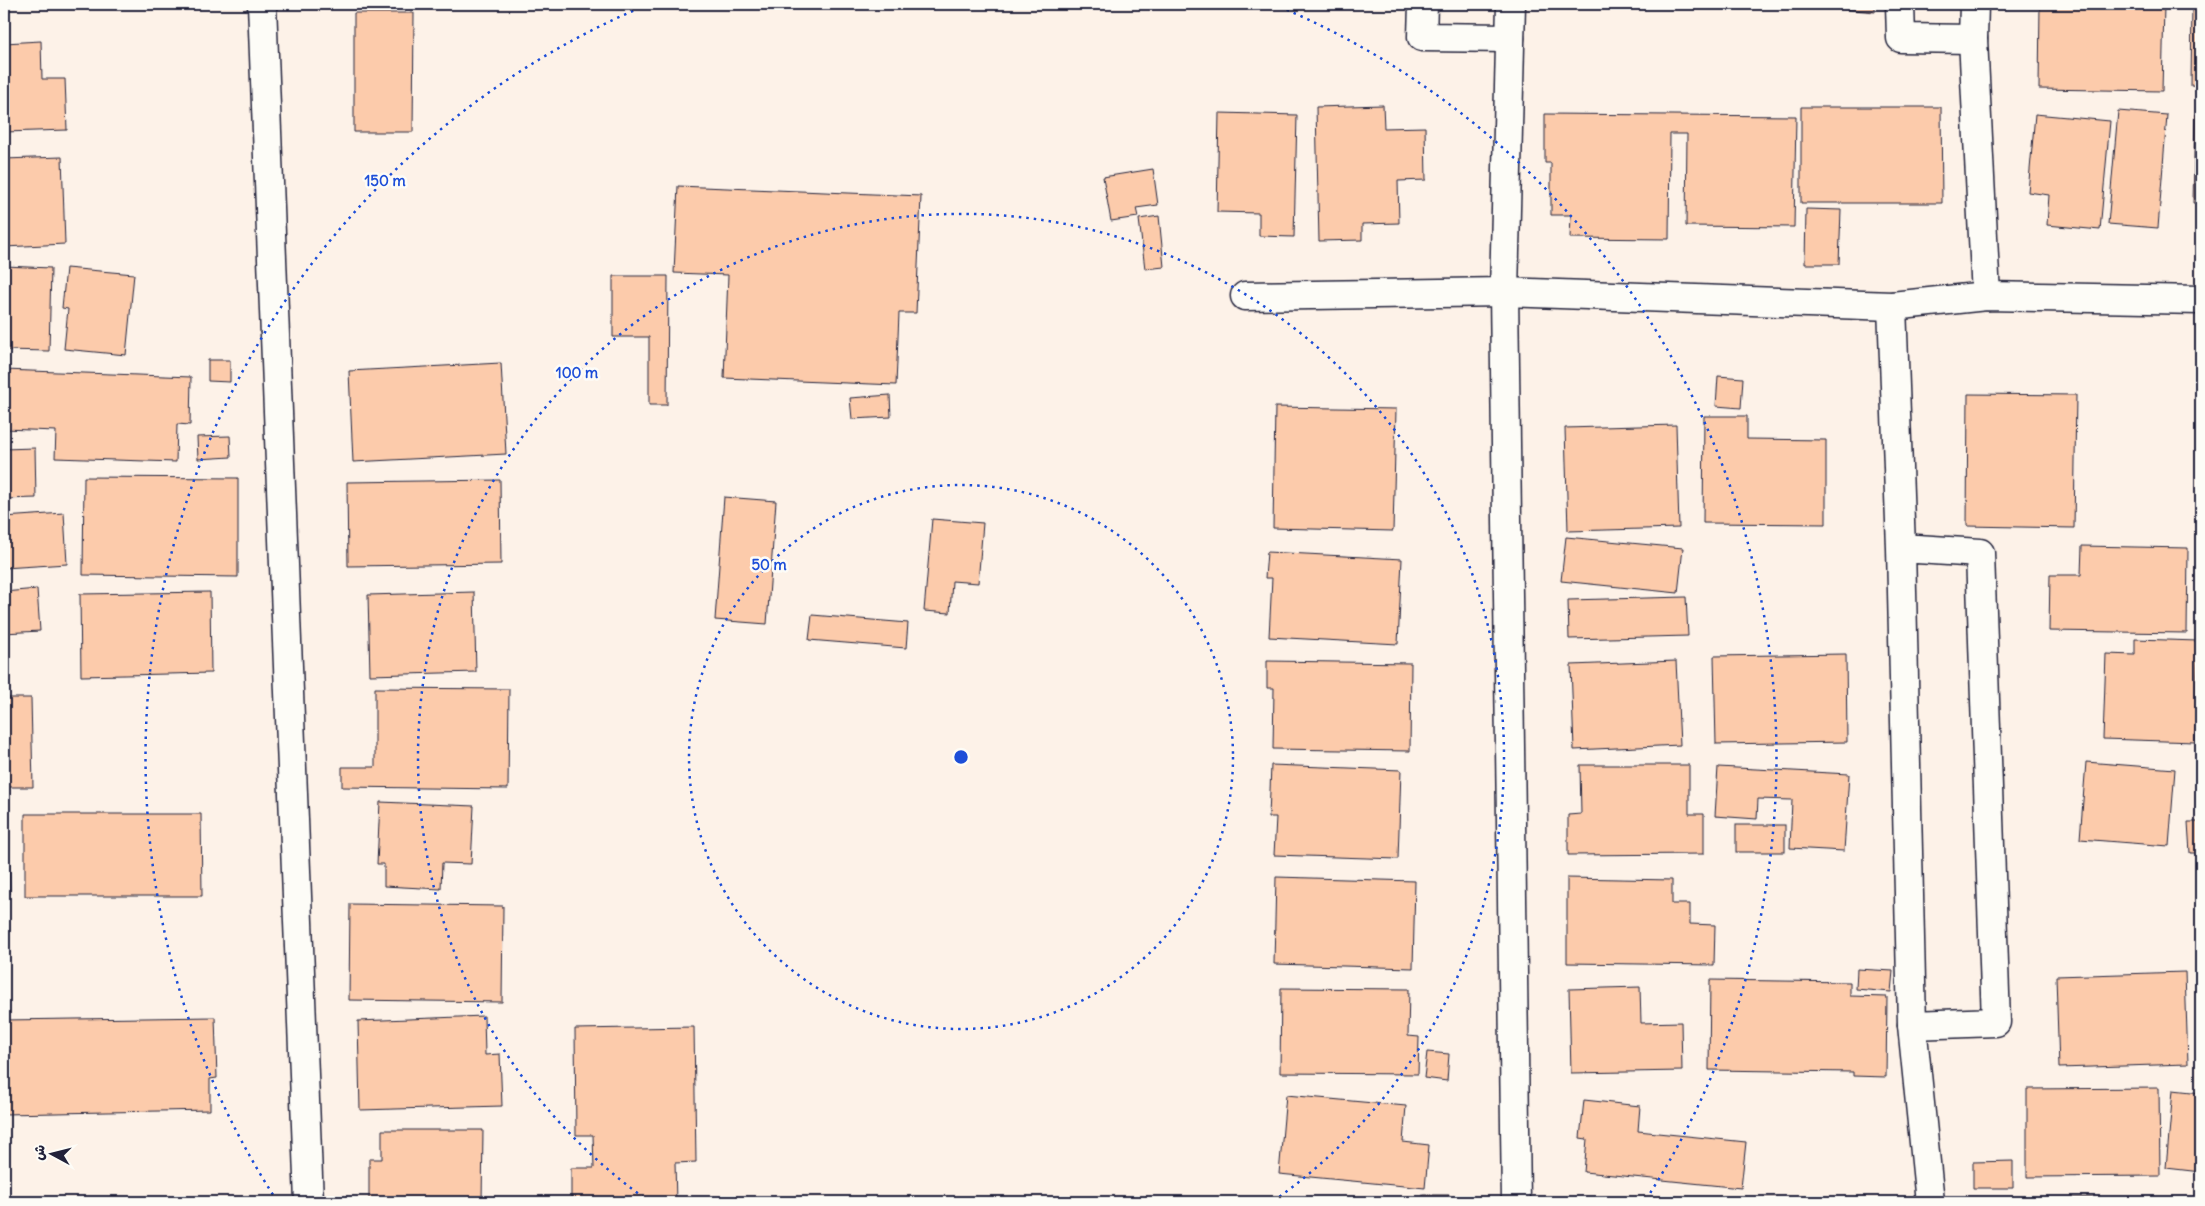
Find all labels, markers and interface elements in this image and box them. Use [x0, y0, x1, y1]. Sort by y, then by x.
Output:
text: 150 m [364, 171, 406, 190]
text: 100 m [556, 363, 598, 382]
text: 50 m [751, 555, 787, 574]
centre of rings [952, 748, 970, 766]
north arrow [28, 1128, 78, 1178]
text: ش [29, 1144, 49, 1161]

